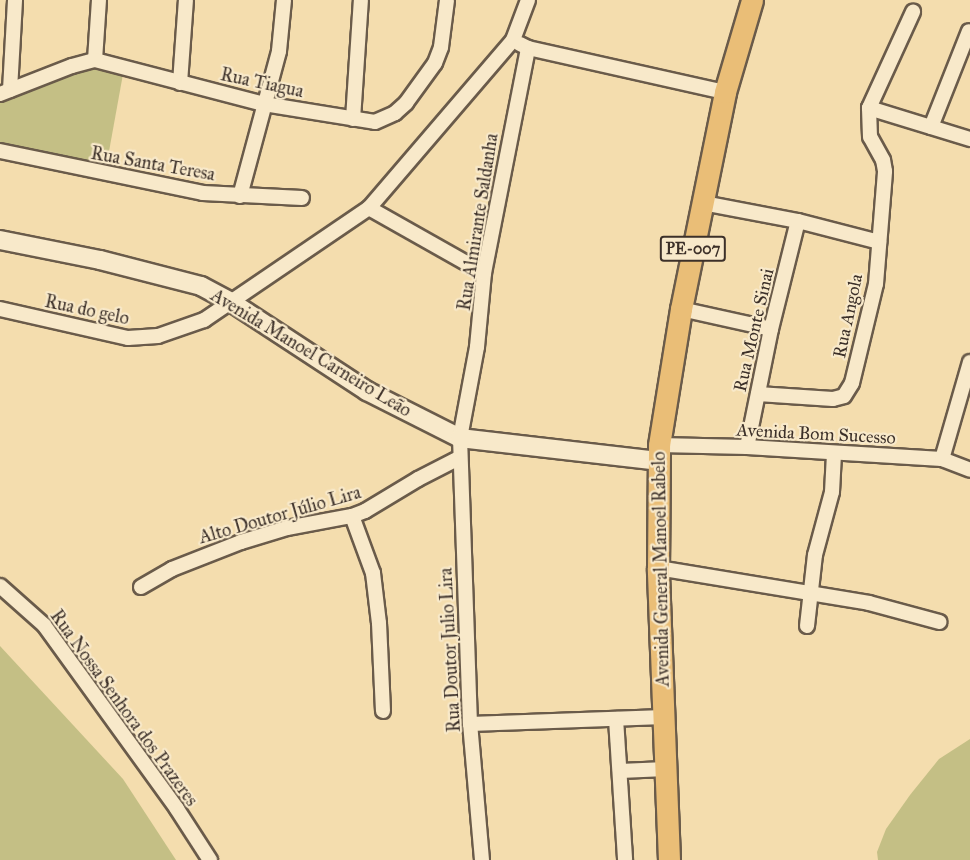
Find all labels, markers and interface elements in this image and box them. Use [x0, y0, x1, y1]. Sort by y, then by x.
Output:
street label: Rua Tiagua [219, 64, 305, 102]
street label: Rua Almirante Saldanha [453, 132, 503, 312]
street label: Rua Santa Teresa [89, 142, 217, 186]
road number: PE-007 [658, 236, 728, 262]
street label: Rua Monte Sinai [729, 266, 779, 394]
street label: Rua Angola [829, 272, 867, 360]
street label: Avenida Manoel Carneiro Leão [207, 285, 415, 421]
street label: Rua do gelo [43, 291, 131, 329]
street label: Avenida Bom Sucesso [736, 419, 896, 449]
street label: Avenida General Manoel Rabelo [648, 451, 674, 687]
street label: Alto Doutor Júlio Lira [197, 482, 363, 548]
street label: Rua Doutor Julio Lira [435, 567, 465, 733]
street label: Rua Nossa Senhora dos Prazeres [46, 606, 202, 810]

